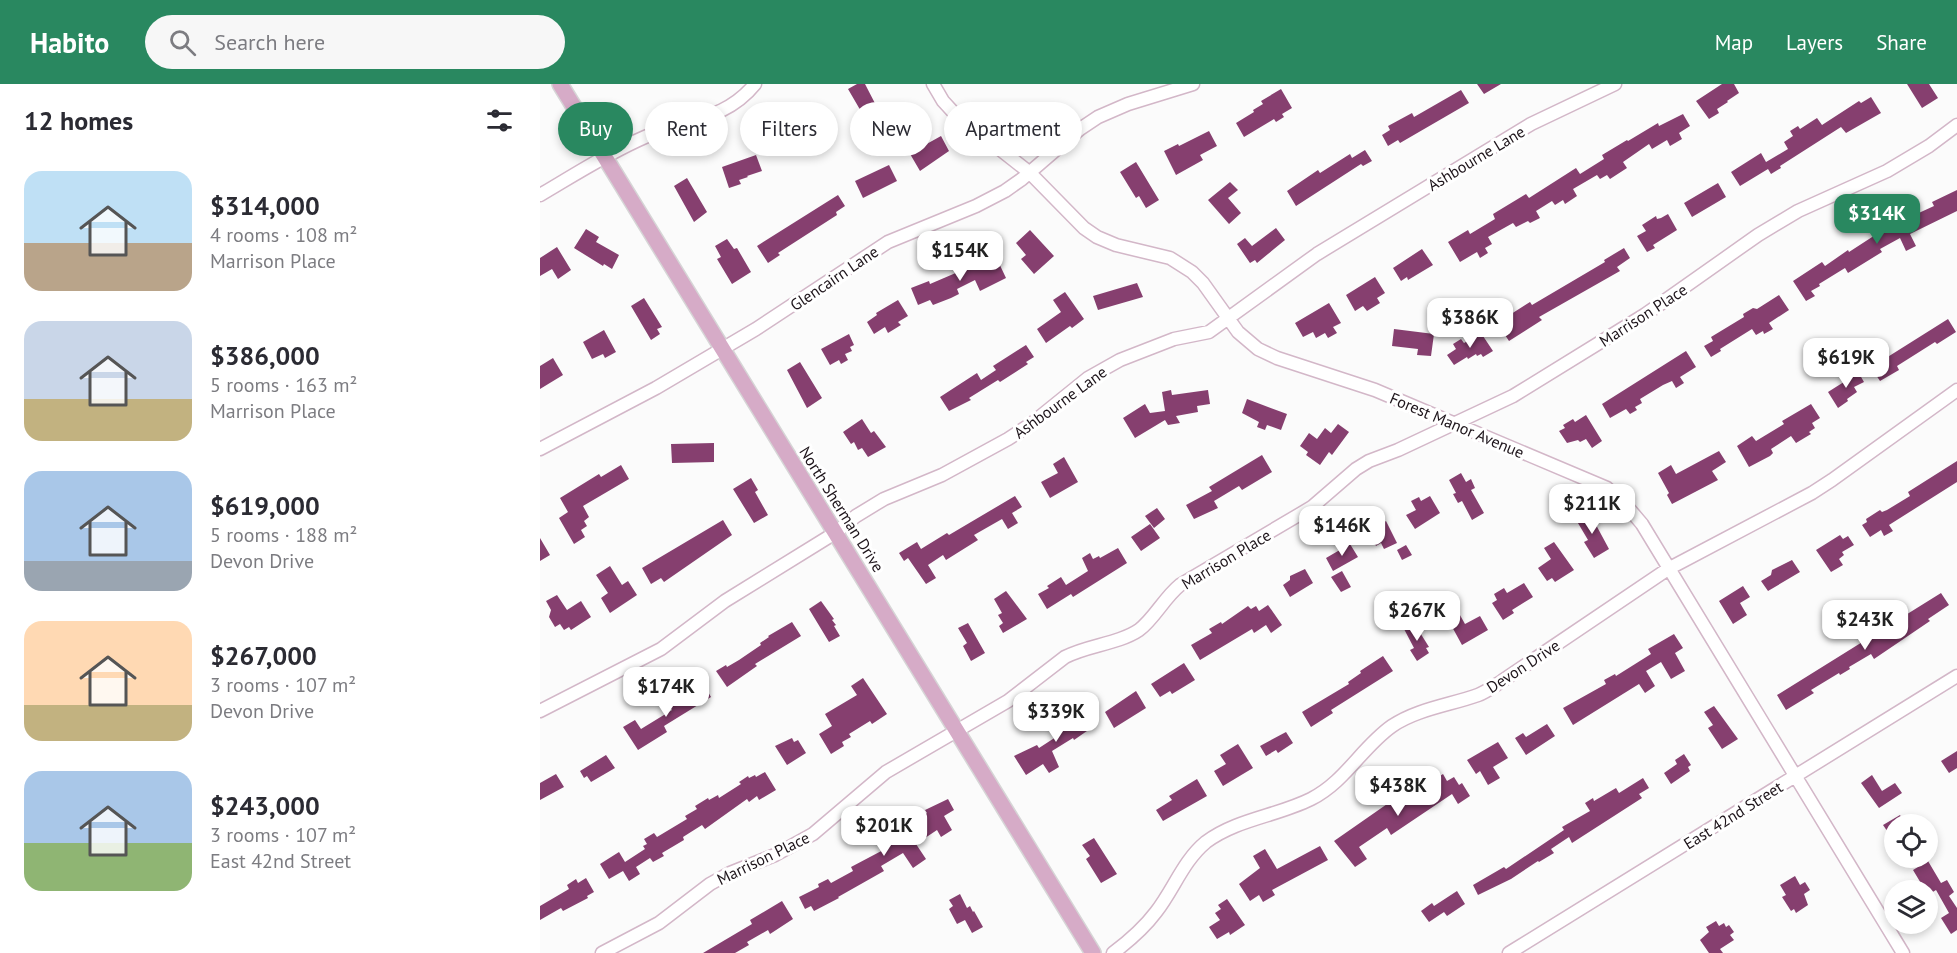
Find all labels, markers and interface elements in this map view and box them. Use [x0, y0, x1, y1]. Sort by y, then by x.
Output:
search box [145, 15, 565, 69]
text: Habito [30, 24, 109, 61]
icon: search [166, 26, 199, 59]
text: Search here [214, 28, 325, 56]
text: Map [1715, 29, 1753, 56]
text: Layers [1786, 29, 1843, 56]
text: Share [1876, 29, 1927, 56]
chip: Buy [558, 102, 633, 156]
chip: Rent [645, 102, 728, 156]
chip: Filters [740, 102, 838, 156]
chip: New [850, 102, 932, 156]
chip: Apartment [944, 102, 1082, 156]
text: 12 homes [24, 104, 133, 137]
icon: filters [483, 104, 516, 137]
street label: Ashbourne Lane [1424, 121, 1528, 195]
text: $314,000 [210, 189, 320, 222]
pin: $314K [1835, 194, 1919, 245]
icon: home [72, 195, 144, 267]
text: $314K [1848, 200, 1906, 226]
text: 4 rooms · 108 m² [210, 222, 357, 248]
pin: $154K [918, 231, 1002, 282]
text: $154K [931, 237, 989, 263]
street label: Glencairn Lane [786, 241, 882, 315]
text: Marrison Place [210, 248, 336, 274]
street label: Marrison Place [1595, 279, 1691, 351]
pin: $386K [1428, 298, 1512, 349]
text: $386K [1441, 304, 1499, 330]
pin: $619K [1804, 338, 1888, 389]
text: $386,000 [210, 339, 320, 372]
text: $619K [1817, 344, 1875, 370]
icon: home [72, 345, 144, 417]
street label: Ashbourne Lane [1010, 362, 1110, 442]
text: 5 rooms · 163 m² [210, 372, 357, 398]
street label: Forest Manor Avenue [1387, 388, 1527, 462]
text: Marrison Place [210, 398, 336, 424]
street label: North Sherman Drive [795, 442, 889, 576]
pin: $211K [1550, 484, 1634, 535]
text: $619,000 [210, 489, 320, 522]
text: $211K [1563, 490, 1621, 516]
icon: home [72, 495, 144, 567]
pin: $146K [1300, 506, 1384, 557]
text: $146K [1313, 512, 1371, 538]
text: 5 rooms · 188 m² [210, 522, 357, 548]
street label: Marrison Place [1178, 525, 1274, 593]
text: Devon Drive [210, 548, 314, 574]
pin: $267K [1375, 591, 1459, 642]
text: $267K [1388, 597, 1446, 623]
pin: $243K [1823, 600, 1907, 651]
text: $243K [1836, 606, 1894, 632]
street label: Devon Drive [1483, 635, 1563, 697]
text: $267,000 [210, 639, 317, 672]
icon: home [72, 645, 144, 717]
pin: $174K [624, 667, 708, 718]
text: 3 rooms · 107 m² [210, 672, 356, 698]
text: $174K [637, 673, 695, 699]
pin: $339K [1014, 692, 1098, 743]
text: Devon Drive [210, 698, 314, 724]
text: $339K [1027, 698, 1085, 724]
pin: $438K [1356, 766, 1440, 817]
text: $438K [1369, 772, 1427, 798]
street label: East 42nd Street [1680, 776, 1787, 853]
text: $243,000 [210, 789, 320, 822]
icon: home [72, 795, 144, 867]
pin: $201K [842, 806, 926, 857]
text: $201K [855, 812, 913, 838]
map controls [1884, 814, 1938, 934]
button: locate [1884, 814, 1938, 868]
text: 3 rooms · 107 m² [210, 822, 356, 848]
street label: Marrison Place [713, 827, 813, 889]
text: East 42nd Street [210, 848, 351, 874]
button: layers [1884, 880, 1938, 934]

